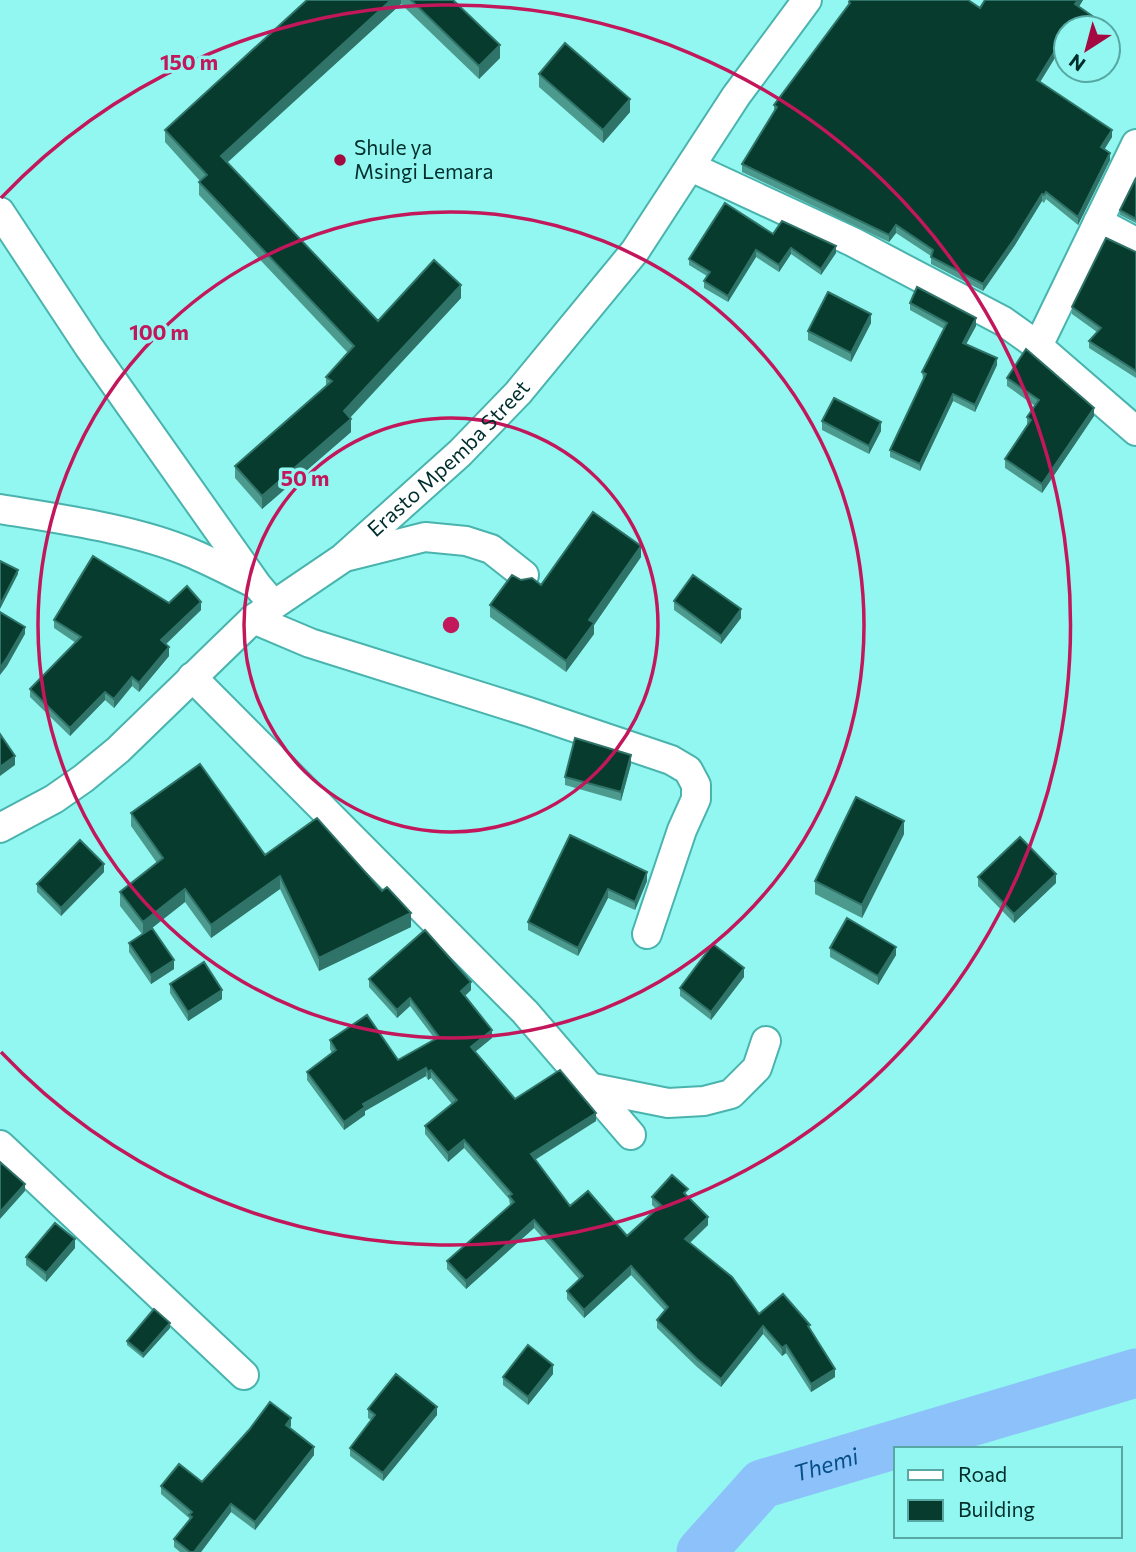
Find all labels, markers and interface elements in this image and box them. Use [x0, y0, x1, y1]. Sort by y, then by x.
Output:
north arrow [1052, 14, 1122, 84]
text: 150 m [160, 49, 218, 74]
text: N [1064, 50, 1089, 77]
place label: Shule ya Msingi Lemara [354, 134, 493, 183]
marker: Shule ya Msingi Lemara [332, 152, 348, 168]
text: 100 m [129, 319, 189, 344]
street label: Erasto Mpemba Street [362, 375, 534, 541]
text: 50 m [281, 465, 329, 490]
centre of rings [439, 613, 463, 637]
water label: Themi [790, 1441, 862, 1487]
legend [894, 1447, 1122, 1538]
text: Road [958, 1461, 1007, 1486]
text: Building [958, 1496, 1035, 1521]

